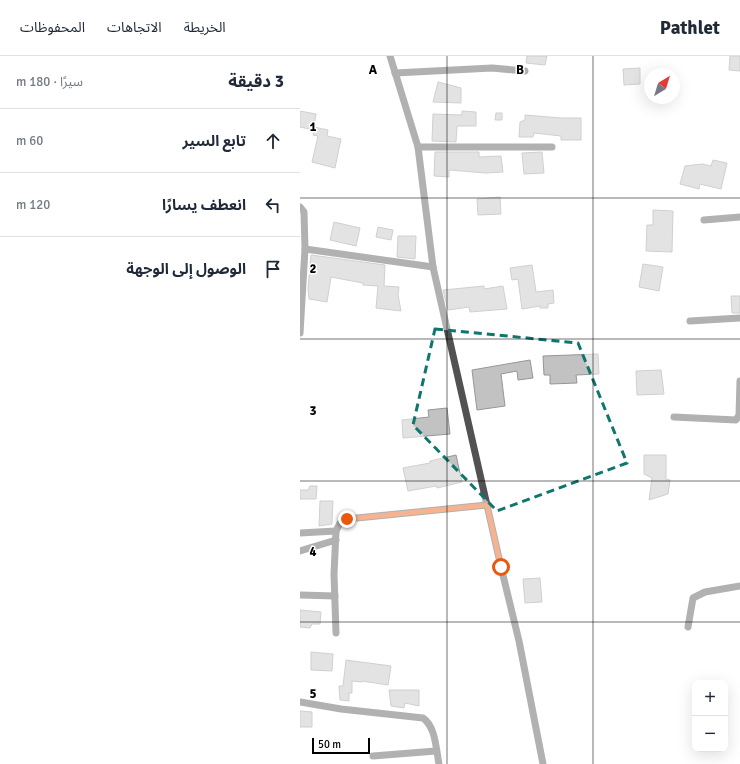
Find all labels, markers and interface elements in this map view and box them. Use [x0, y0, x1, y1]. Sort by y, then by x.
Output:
text: Pathlet [660, 16, 720, 40]
text: المحفوظات [20, 19, 85, 36]
text: الاتجاهات [107, 19, 162, 36]
text: الخريطة [184, 19, 226, 36]
text: A [369, 62, 378, 78]
text: B [516, 62, 524, 78]
north arrow [644, 68, 680, 104]
text: 3 دقيقة [228, 71, 284, 92]
text: سيرًا · 180 m [16, 74, 83, 90]
text: 1 [309, 119, 317, 135]
icon: ahead [262, 130, 284, 152]
text: تابع السير [183, 132, 246, 150]
text: 60 m [16, 133, 43, 149]
icon: left [262, 194, 284, 216]
text: انعطف يسارًا [162, 196, 246, 214]
text: 120 m [16, 197, 50, 213]
icon: arrive [262, 258, 284, 280]
text: الوصول إلى الوجهة [126, 260, 246, 278]
text: 2 [309, 261, 317, 277]
text: 3 [309, 403, 317, 419]
route end [338, 510, 356, 528]
text: 4 [309, 544, 317, 560]
route start [492, 558, 510, 576]
map controls [692, 680, 728, 752]
button: + [692, 680, 728, 716]
text: 5 [309, 686, 317, 702]
button: − [692, 716, 728, 752]
scale bar [312, 736, 370, 755]
text: 50 m [318, 738, 341, 751]

